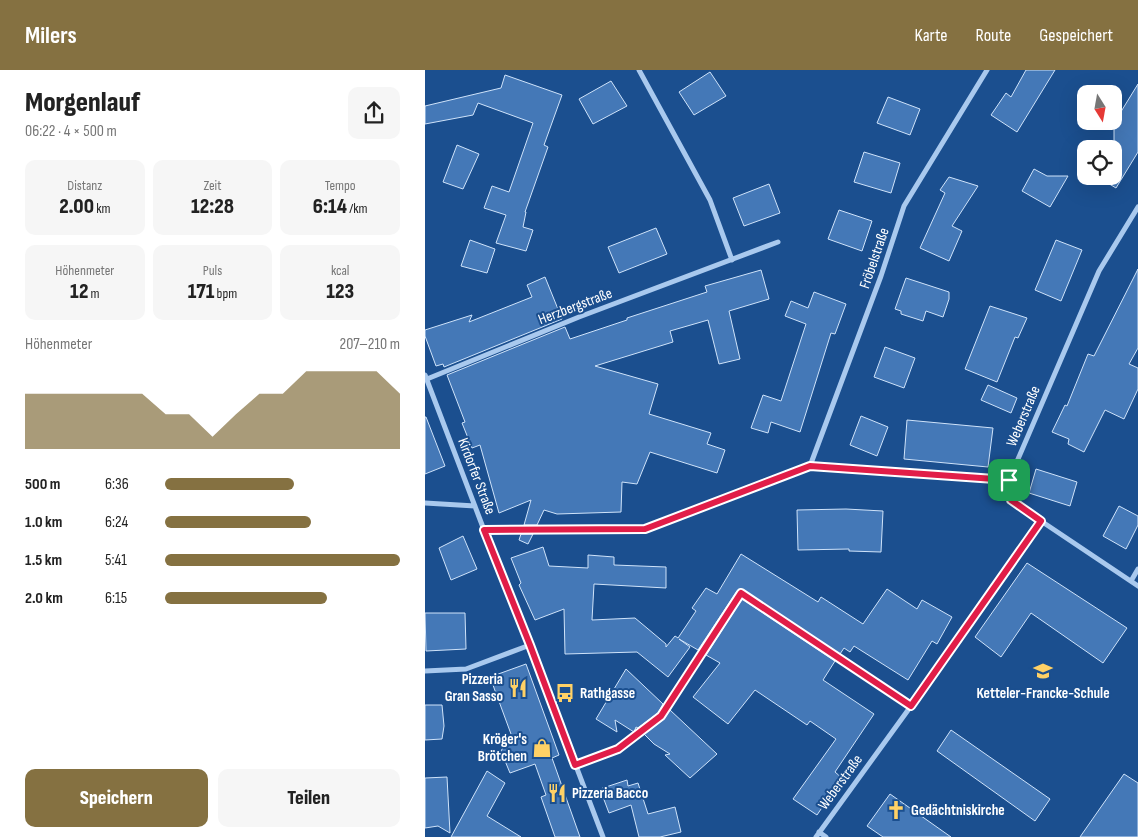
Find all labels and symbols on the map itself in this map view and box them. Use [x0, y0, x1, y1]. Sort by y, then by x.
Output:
north arrow [1077, 85, 1123, 130]
street label: Fröbelstraße [855, 225, 894, 291]
street label: Herzbergstraße [536, 284, 615, 329]
street label: Weberstraße [1002, 383, 1045, 449]
street label: Kirdorfer Straße [453, 435, 500, 517]
pin [988, 459, 1030, 501]
school or university icon: Ketteler-Francke-Schule [1032, 660, 1054, 682]
place label: Pizzeria Gran Sasso [445, 670, 503, 706]
restaurant icon: Pizzeria Gran Sasso [507, 677, 529, 699]
bus stop icon: Rathgasse [554, 682, 576, 704]
place label: Rathgasse [580, 684, 635, 703]
place label: Ketteler-Francke-Schule [976, 684, 1110, 703]
place label: Kröger's Brötchen [478, 730, 527, 766]
shop icon: Kröger's Brötchen [531, 737, 553, 759]
street label: Weberstraße [814, 751, 867, 814]
restaurant icon: Pizzeria Bacco [546, 782, 568, 804]
place label: Pizzeria Bacco [572, 784, 648, 803]
church icon: Gedächtniskirche [885, 799, 907, 821]
place label: Gedächtniskirche [911, 801, 1005, 820]

